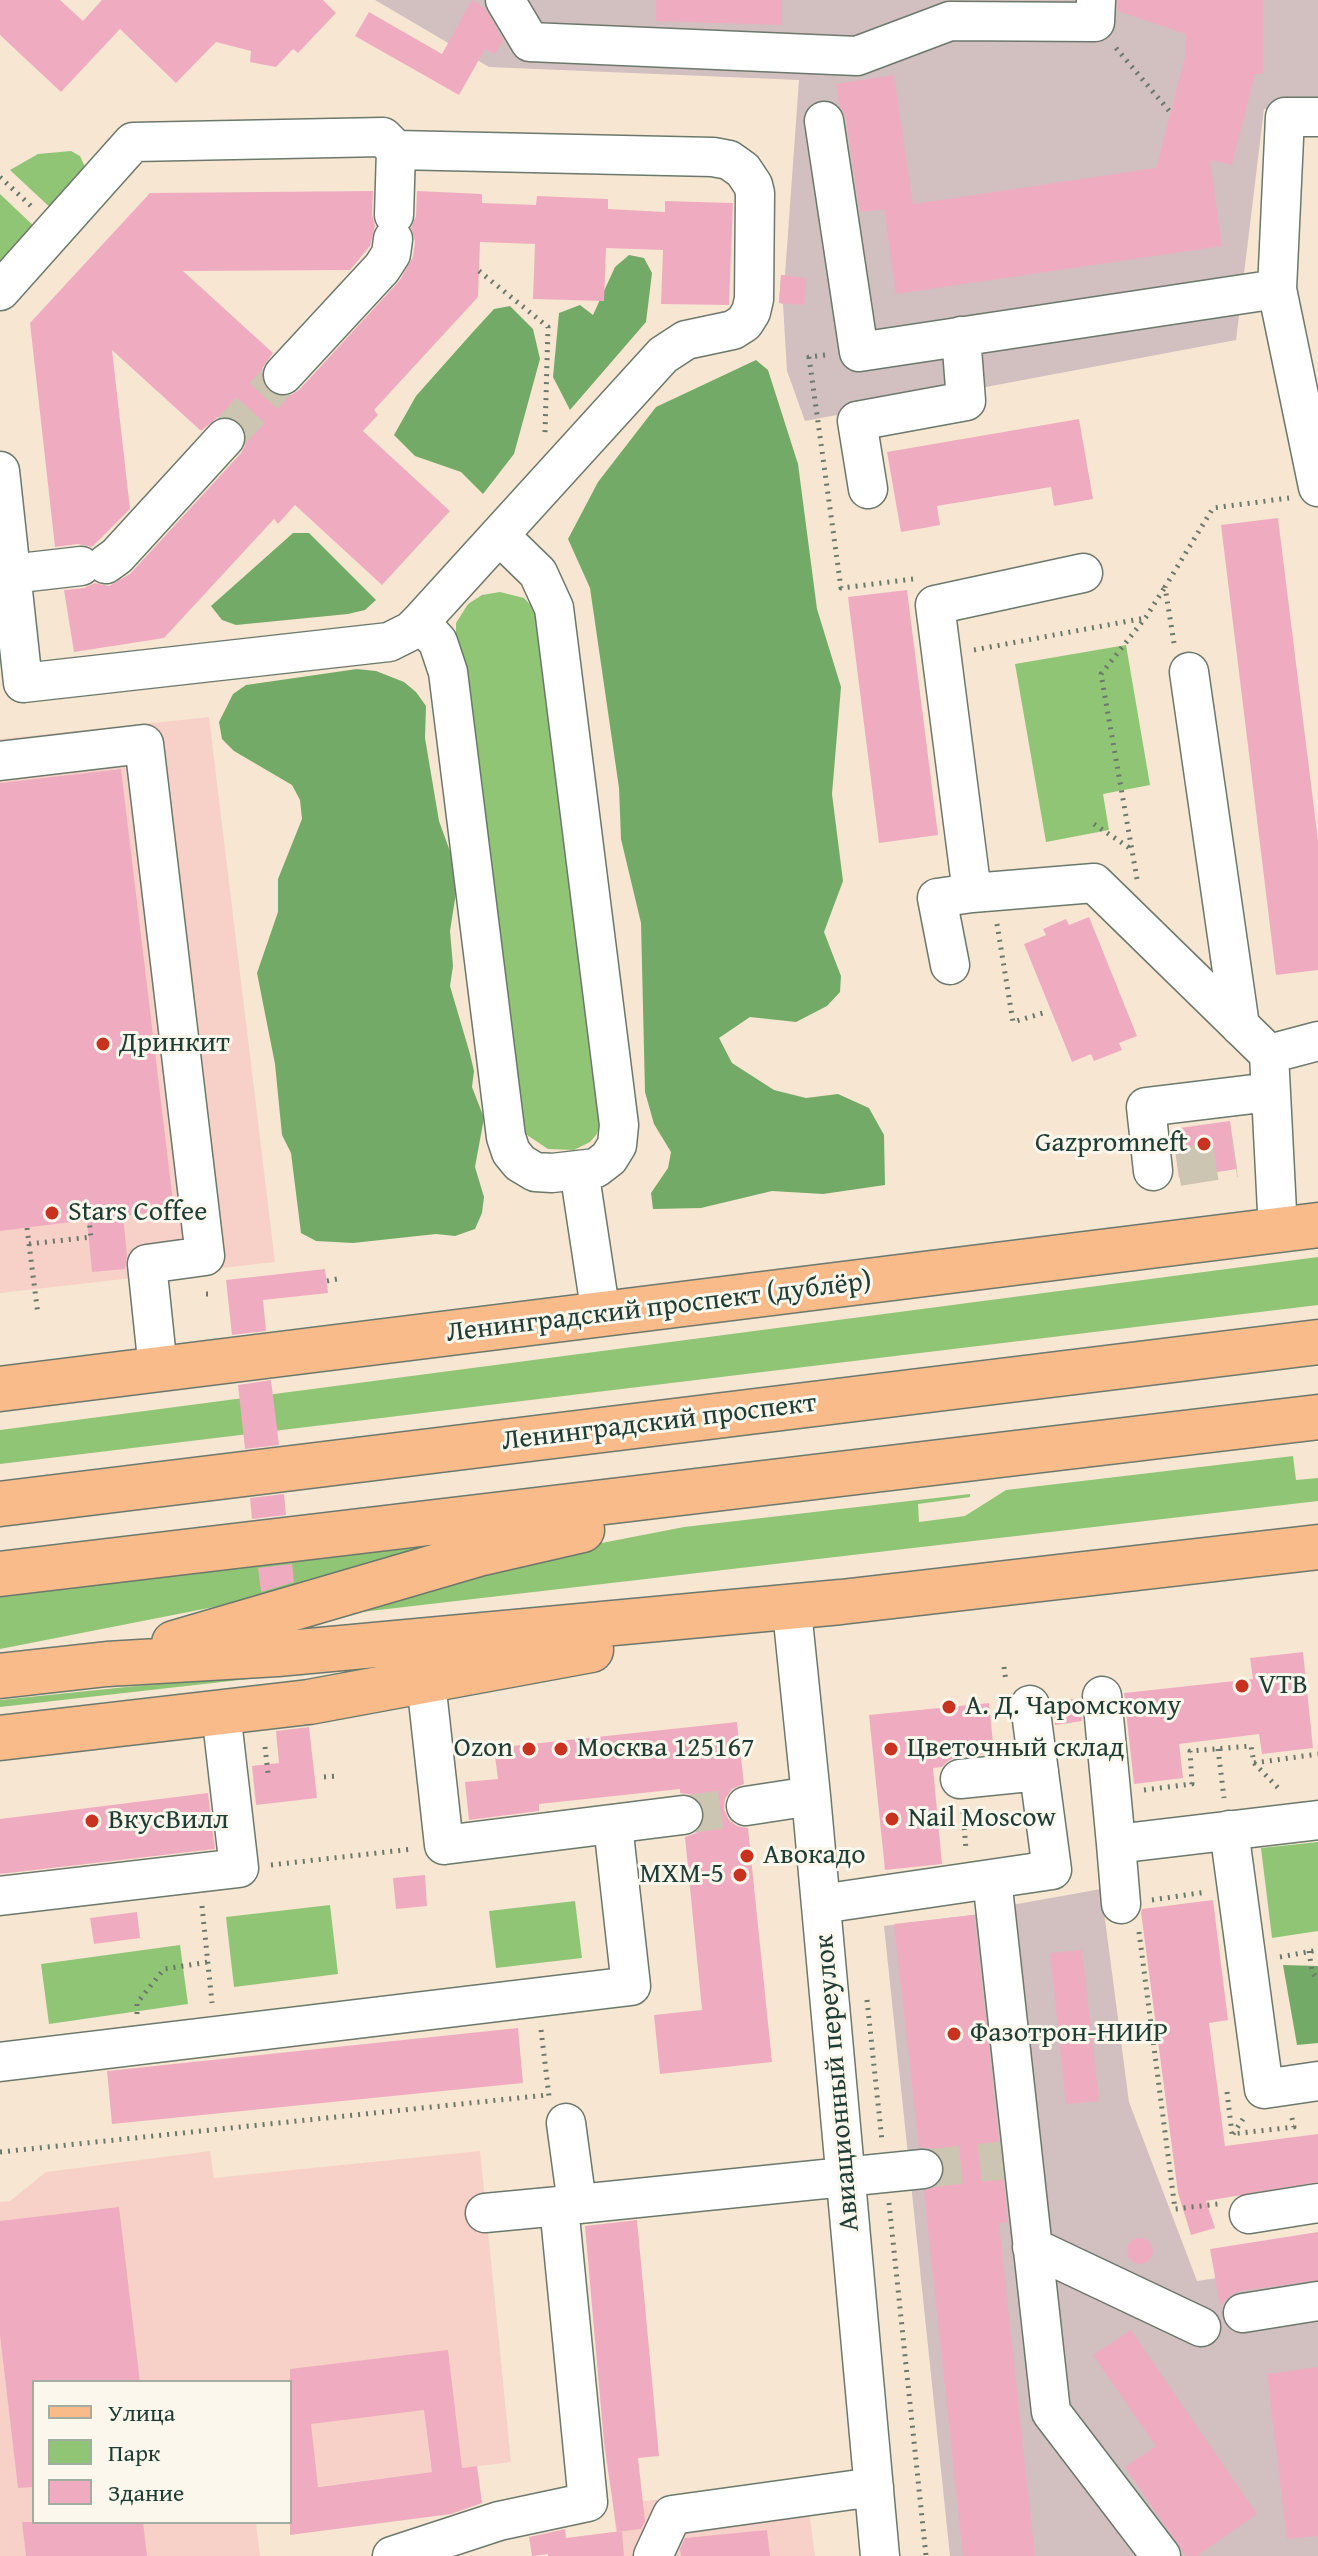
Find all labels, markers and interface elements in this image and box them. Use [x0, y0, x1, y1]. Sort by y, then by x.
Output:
place label: Дринкит [119, 1027, 230, 1061]
marker: Дринкит [94, 1035, 112, 1053]
place label: Gazpromneft [1035, 1127, 1188, 1161]
marker: Gazpromneft [1195, 1135, 1213, 1153]
place label: Stars Coffee [68, 1196, 207, 1230]
marker: Stars Coffee [43, 1204, 61, 1222]
street label: Ленинградский проспект (дублёр) [444, 1265, 874, 1351]
street label: Ленинградский проспект [500, 1387, 818, 1459]
place label: VTB [1258, 1669, 1308, 1703]
marker: VTB [1233, 1677, 1251, 1695]
place label: А. Д. Чаромскому [965, 1690, 1181, 1724]
marker: А. Д. Чаромскому [940, 1698, 958, 1716]
place label: Ozon [454, 1732, 513, 1766]
place label: Москва 125167 [577, 1732, 754, 1766]
place label: Цветочный склад [907, 1732, 1124, 1766]
marker: Ozon [520, 1740, 538, 1758]
marker: Москва 125167 [552, 1740, 570, 1758]
marker: Цветочный склад [882, 1740, 900, 1758]
place label: Nail Moscow [908, 1802, 1056, 1836]
place label: ВкусВилл [108, 1804, 229, 1838]
marker: Nail Moscow [883, 1810, 901, 1828]
marker: ВкусВилл [83, 1812, 101, 1830]
place label: Авокадо [763, 1839, 865, 1873]
marker: Авокадо [738, 1847, 756, 1865]
place label: МХМ-5 [640, 1858, 724, 1892]
marker: МХМ-5 [731, 1866, 749, 1884]
street label: Авиационный переулок [808, 1933, 868, 2233]
place label: Фазотрон-НИИР [970, 2017, 1168, 2051]
marker: Фазотрон-НИИР [945, 2025, 963, 2043]
legend [32, 2380, 292, 2524]
text: Улица [108, 2395, 175, 2430]
text: Парк [108, 2435, 160, 2470]
text: Здание [108, 2475, 184, 2510]

